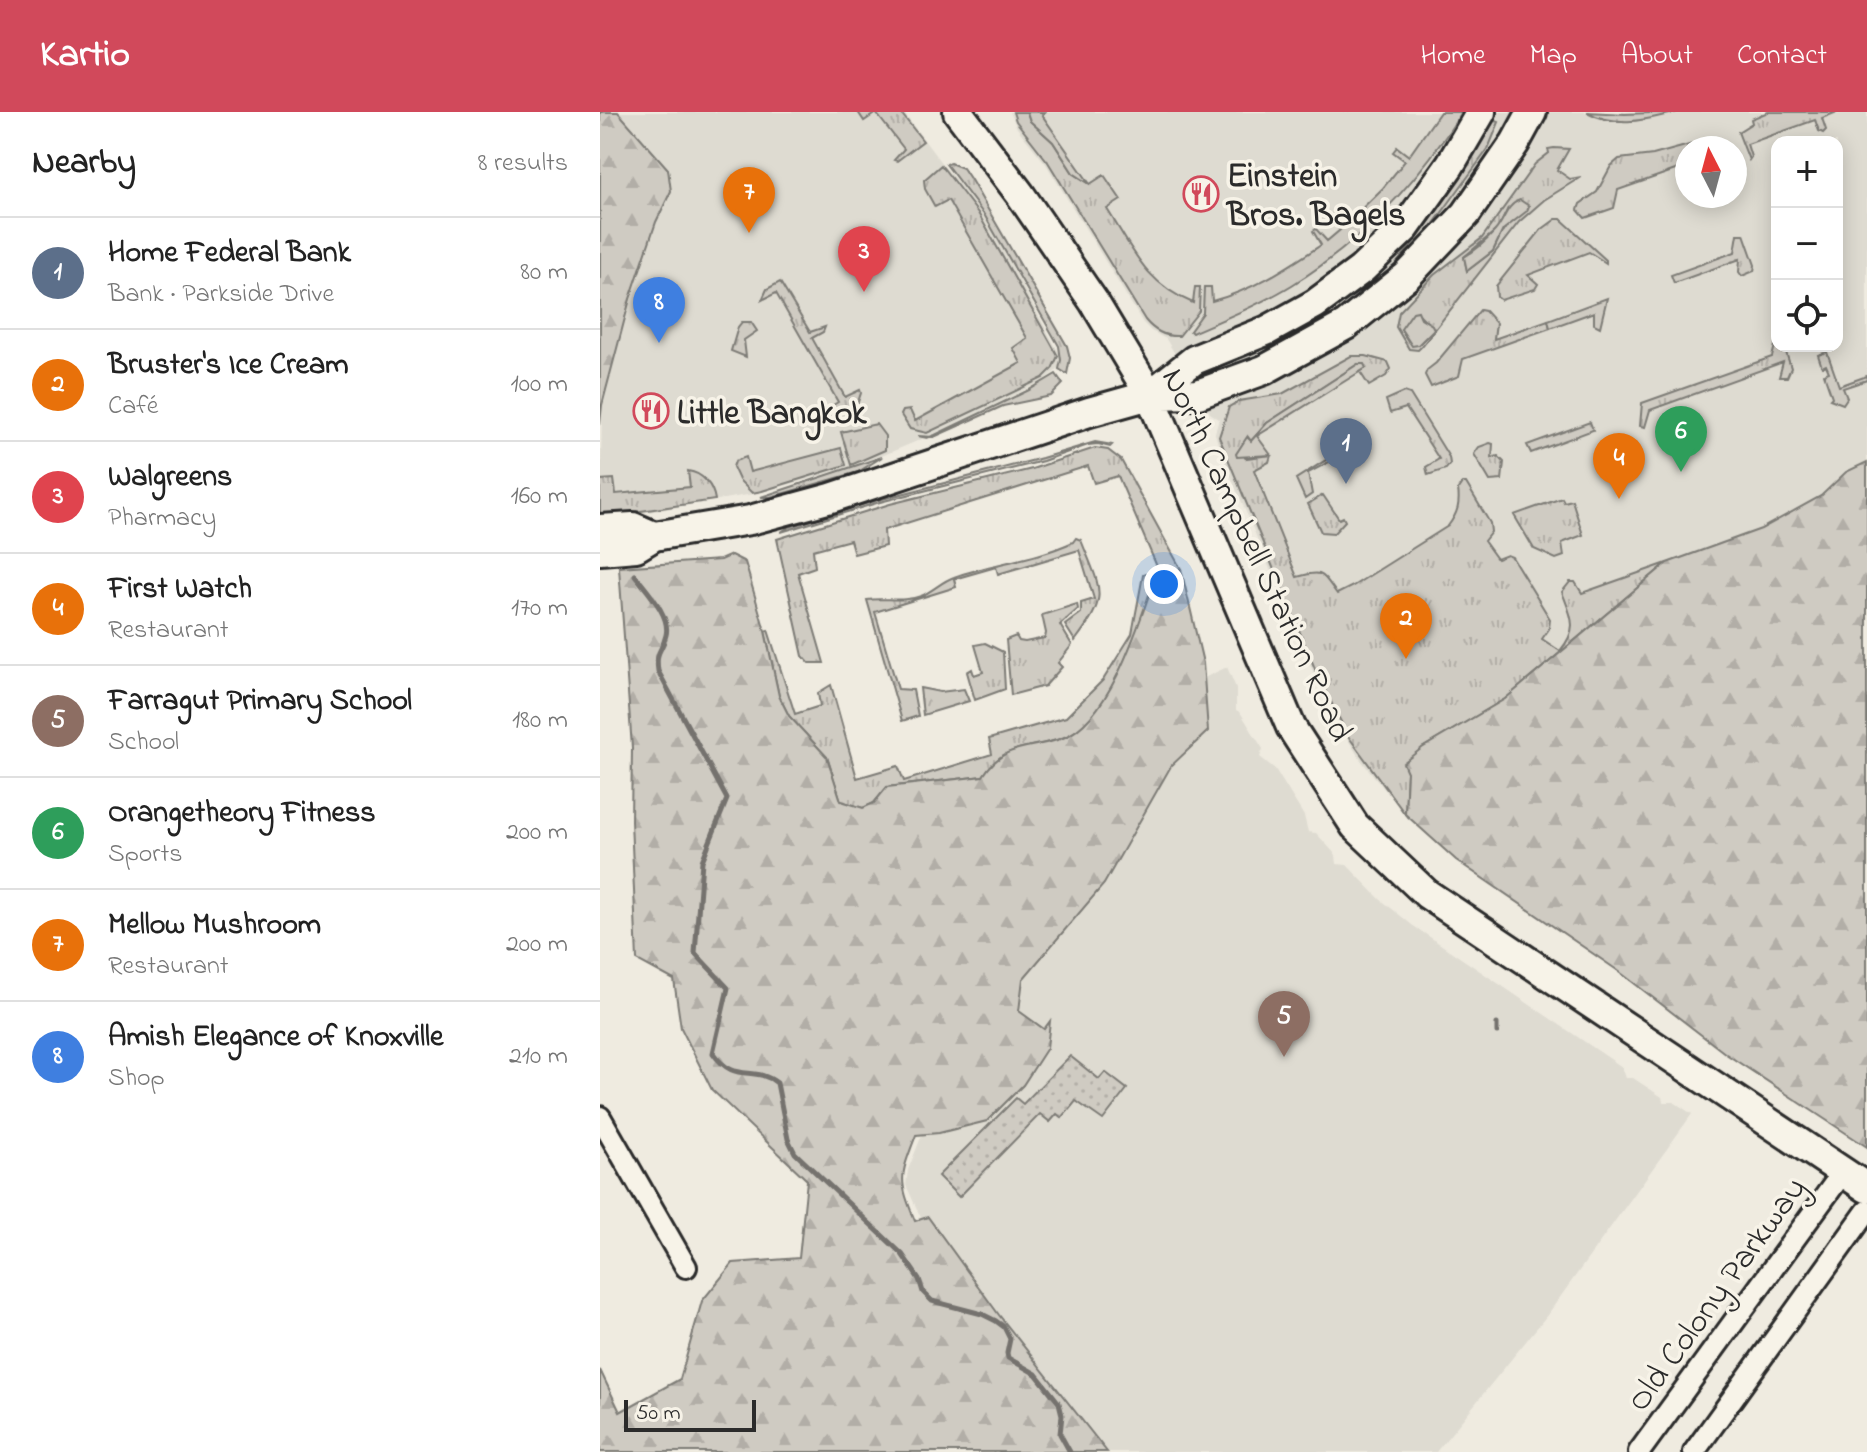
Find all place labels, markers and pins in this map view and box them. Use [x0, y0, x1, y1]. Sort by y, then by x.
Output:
place label: Einstein Bros. Bagels [1225, 153, 1406, 243]
pin: 7 [723, 167, 775, 233]
restaurant icon: Einstein Bros. Bagels [1182, 175, 1220, 213]
pin: 3 [838, 226, 890, 292]
pin: 8 [633, 277, 685, 343]
place label: Little Bangkok [677, 390, 867, 441]
restaurant icon: Little Bangkok [632, 392, 670, 430]
pin: 6 [1655, 406, 1707, 472]
pin: 1 [1320, 418, 1372, 484]
pin: 4 [1593, 433, 1645, 499]
pin: 2 [1380, 593, 1432, 659]
pin: 5 [1258, 991, 1310, 1057]

